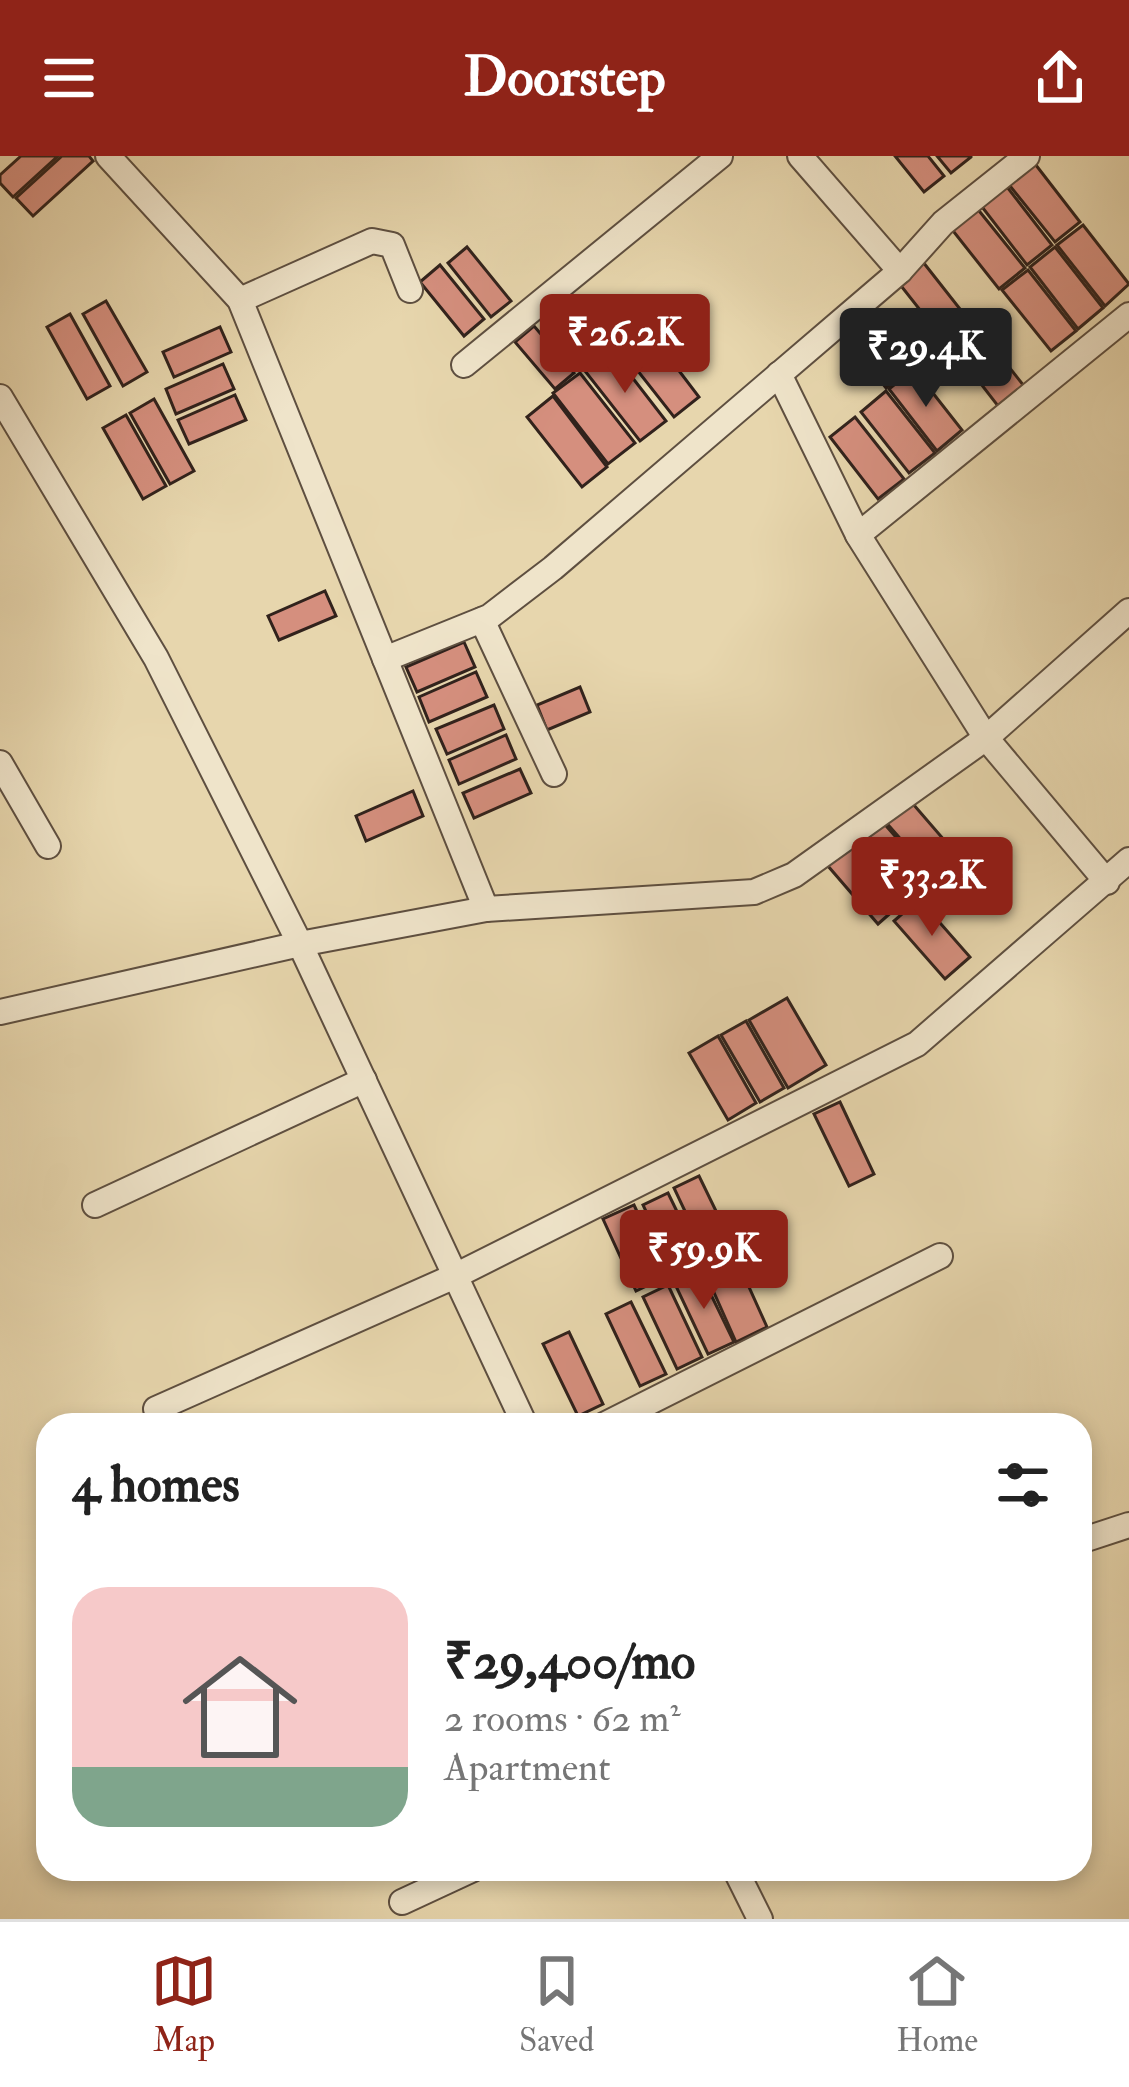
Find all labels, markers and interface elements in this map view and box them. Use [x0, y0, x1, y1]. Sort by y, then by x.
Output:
text: Doorstep [464, 44, 665, 112]
icon: menu [36, 45, 102, 111]
icon: share [1027, 45, 1093, 111]
pin: ₹26.2K [527, 294, 723, 396]
text: ₹26.2K [567, 308, 683, 357]
pin: ₹29.4K [828, 308, 1024, 410]
text: ₹29.4K [867, 322, 985, 371]
pin: ₹33.2K [834, 837, 1030, 939]
text: ₹33.2K [879, 851, 985, 900]
pin: ₹59.9K [606, 1210, 802, 1312]
text: ₹59.9K [647, 1224, 761, 1273]
icon: filters [990, 1452, 1056, 1518]
text: 4 homes [72, 1453, 240, 1517]
text: ₹29,400/mo [444, 1630, 695, 1694]
icon: home [168, 1635, 312, 1779]
text: 2 rooms · 62 m² [444, 1694, 681, 1743]
text: Apartment [444, 1743, 611, 1792]
tab: Map [151, 1948, 217, 2061]
tab: Saved [519, 1948, 594, 2061]
tab: Home [896, 1948, 978, 2061]

